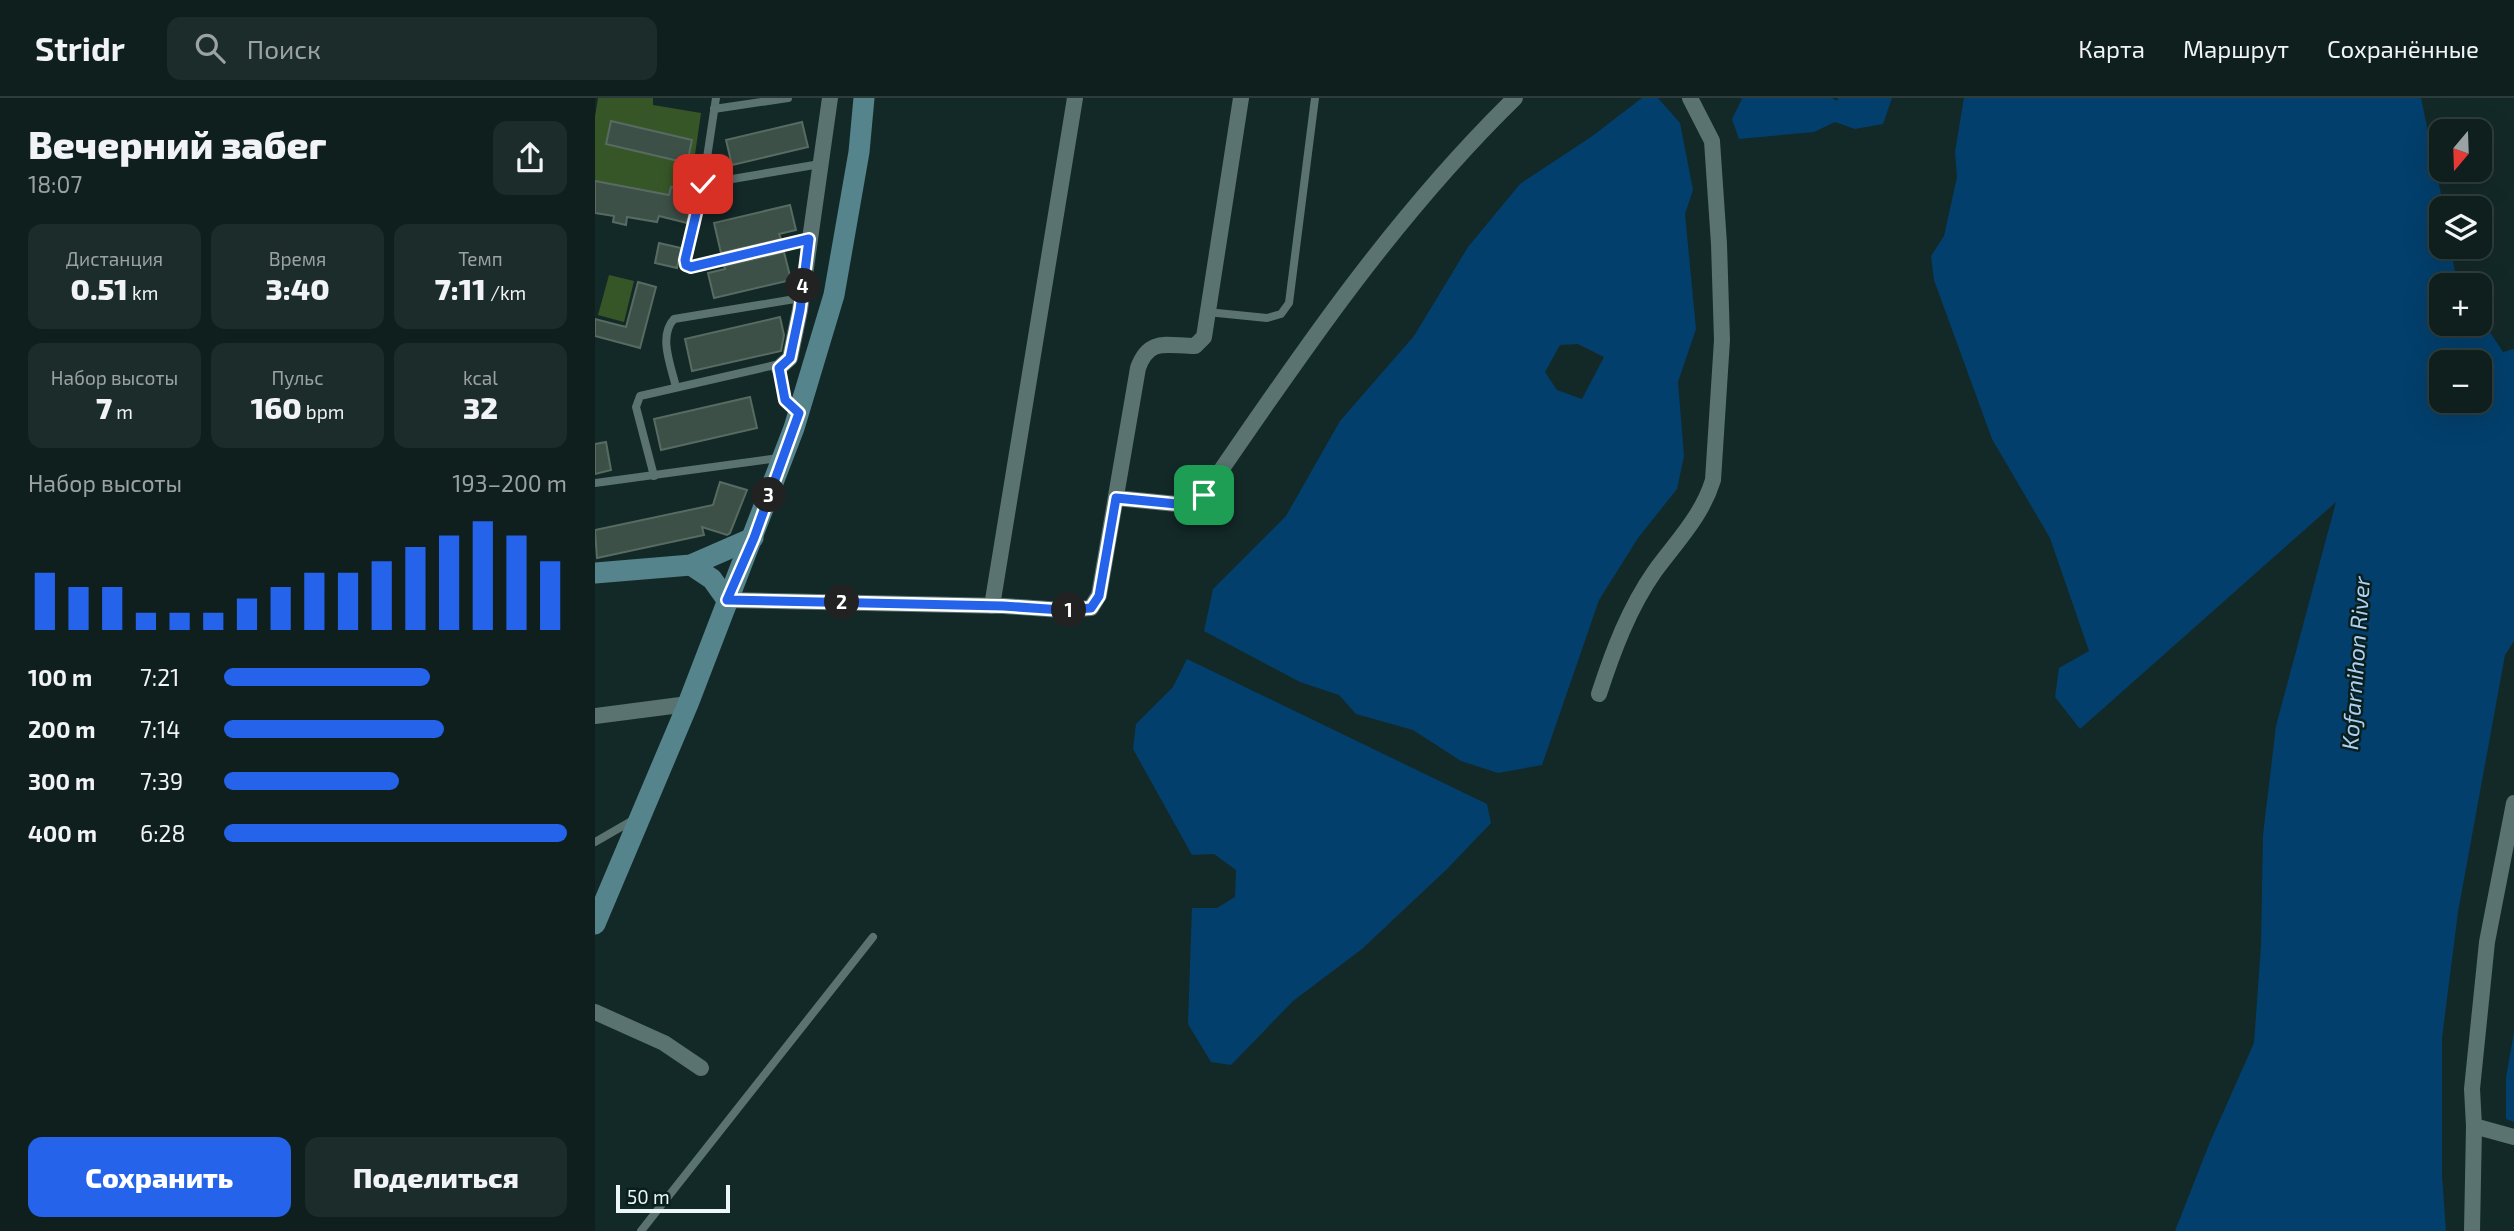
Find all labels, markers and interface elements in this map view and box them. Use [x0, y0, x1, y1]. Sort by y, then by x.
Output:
search box [167, 17, 657, 80]
text: Stridr [35, 28, 125, 68]
icon: search [191, 29, 229, 67]
text: Поиск [247, 33, 321, 64]
text: Карта [2078, 34, 2145, 63]
text: Маршрут [2183, 34, 2289, 63]
text: Сохранённые [2327, 34, 2479, 63]
north arrow [2429, 119, 2492, 182]
map controls [2429, 119, 2492, 413]
text: Вечерний забег [28, 121, 327, 167]
button: share [493, 121, 567, 195]
pin [673, 154, 733, 214]
icon: check [684, 165, 722, 203]
text: 18:07 [28, 170, 82, 198]
button: layers [2429, 196, 2492, 259]
text: Дистанция [66, 247, 163, 270]
text: Время [269, 247, 326, 270]
text: Темп [458, 247, 503, 270]
pin: 4 [785, 268, 821, 304]
text: 0.51 [71, 270, 128, 306]
text: 3:40 [265, 270, 330, 306]
text: 7:11 [435, 270, 486, 306]
button: + [2429, 273, 2492, 336]
text: 4 [796, 274, 809, 297]
text: km [128, 281, 158, 304]
text: /km [486, 281, 526, 304]
button: − [2429, 350, 2492, 413]
text: Набор высоты [51, 366, 178, 389]
text: Пульс [271, 366, 324, 389]
text: kcal [463, 366, 498, 389]
text: 7 [96, 389, 112, 425]
text: 160 [251, 389, 302, 425]
text: 32 [463, 389, 498, 425]
text: m [112, 400, 133, 423]
text: bpm [302, 400, 344, 423]
pin [1174, 465, 1234, 525]
text: Набор высоты [28, 469, 182, 497]
text: 193–200 m [452, 469, 567, 497]
icon: arrive [1185, 476, 1223, 514]
pin: 3 [751, 478, 787, 512]
text: 3 [763, 483, 774, 506]
water label: Kofarnihon River [2335, 574, 2375, 751]
pin: 2 [825, 584, 859, 620]
text: 2 [836, 590, 847, 613]
pin: 1 [1051, 592, 1086, 628]
text: 1 [1064, 598, 1073, 621]
text: 100 m [28, 663, 92, 691]
text: 7:21 [140, 663, 179, 691]
text: 200 m [28, 715, 96, 743]
text: 7:14 [140, 715, 181, 743]
text: 300 m [28, 767, 95, 795]
text: 7:39 [140, 767, 183, 795]
text: 400 m [28, 819, 97, 847]
text: 6:28 [140, 819, 185, 847]
button: Сохранить [28, 1137, 291, 1217]
button: Поделиться [305, 1137, 567, 1217]
scale bar [616, 1182, 730, 1214]
text: 50 m [627, 1185, 670, 1208]

